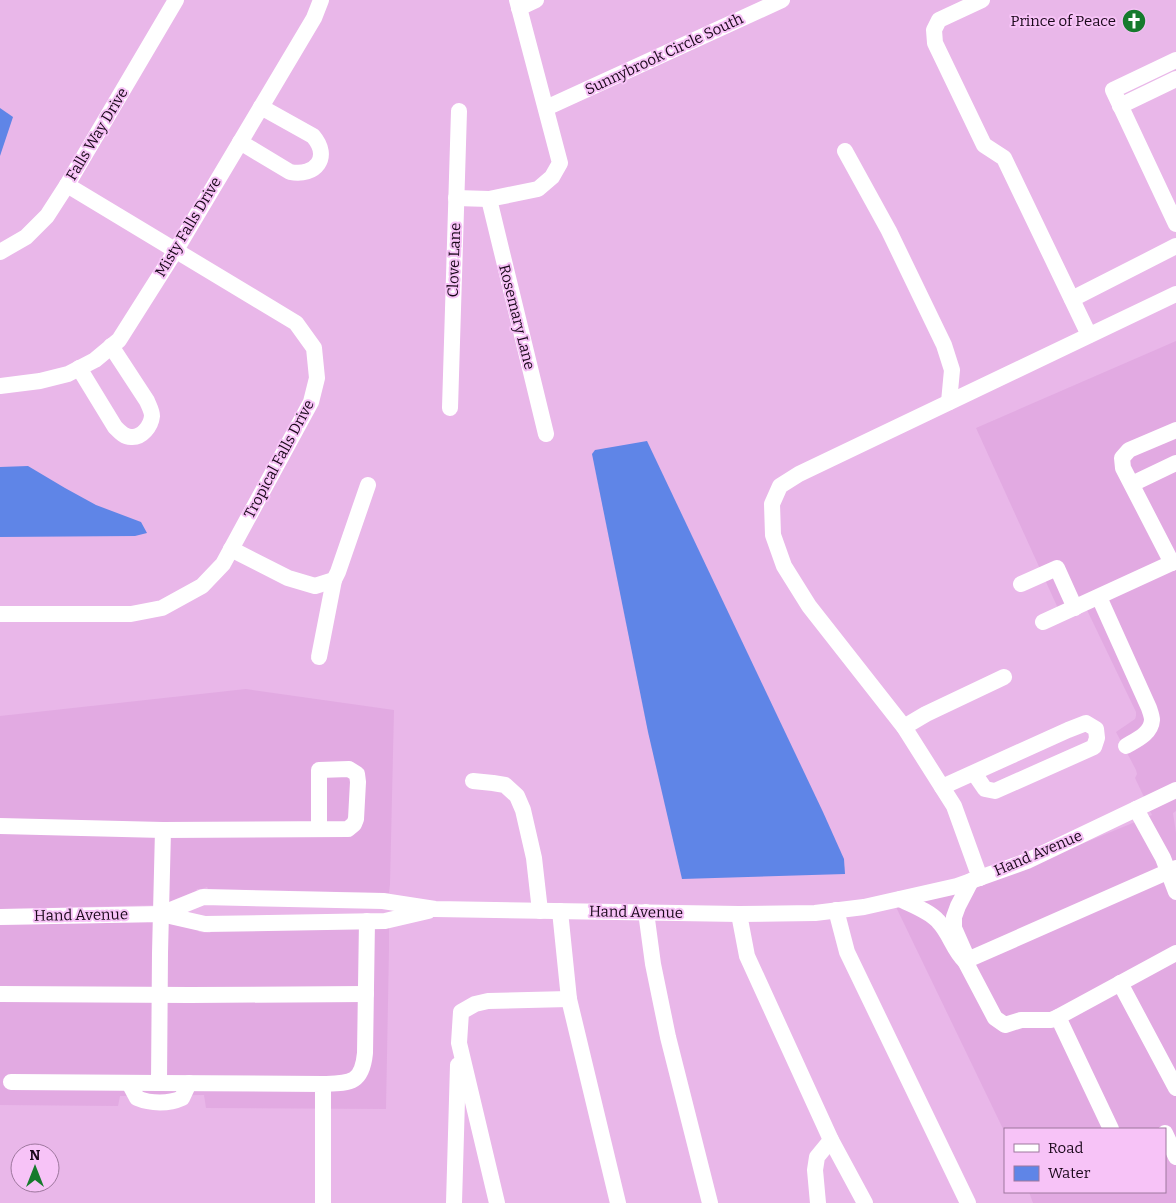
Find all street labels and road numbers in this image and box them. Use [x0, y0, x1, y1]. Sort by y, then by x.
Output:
street label: Sunnybrook Circle South [582, 9, 747, 99]
street label: Falls Way Drive [62, 84, 132, 184]
street label: Misty Falls Drive [151, 174, 225, 280]
street label: Clove Lane [444, 222, 464, 298]
street label: Rosemary Lane [495, 263, 539, 371]
street label: Tropical Falls Drive [240, 397, 318, 521]
street label: Hand Avenue [991, 826, 1085, 880]
street label: Hand Avenue [589, 902, 683, 922]
street label: Hand Avenue [34, 905, 128, 925]

